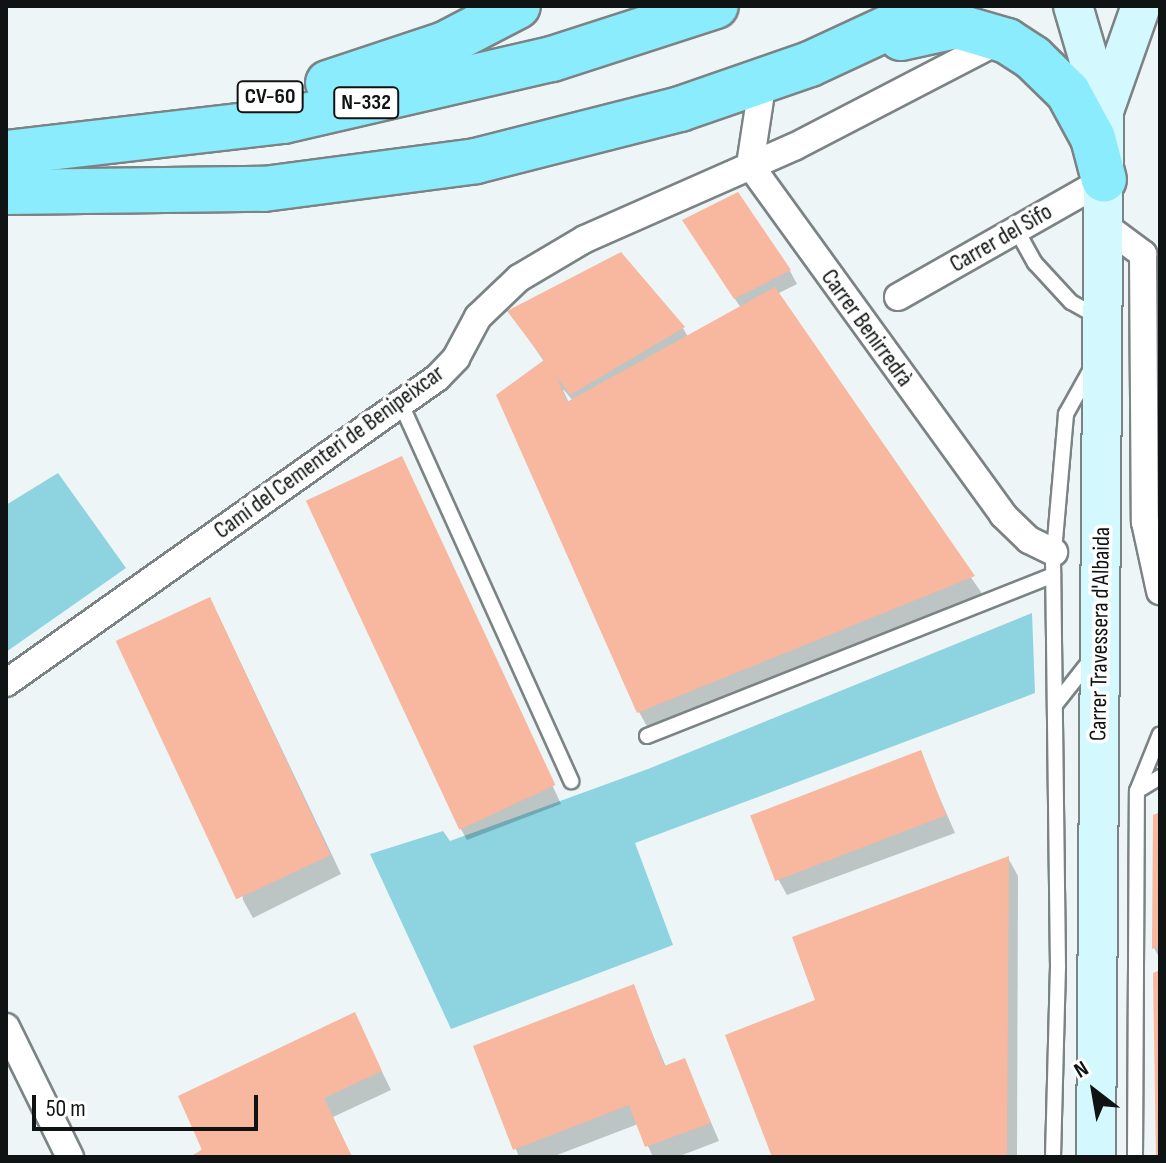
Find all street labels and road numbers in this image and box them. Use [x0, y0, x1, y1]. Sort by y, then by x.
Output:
road number: CV-60 [236, 79, 304, 115]
road number: N-332 [332, 85, 400, 121]
street label: Carrer del Sifo [945, 197, 1057, 279]
street label: Carrer Benirredrà [815, 264, 919, 392]
street label: Camí del Cementeri de Benipeixcar [208, 359, 450, 545]
street label: Carrer Travessera d'Albaida [1084, 527, 1116, 741]

